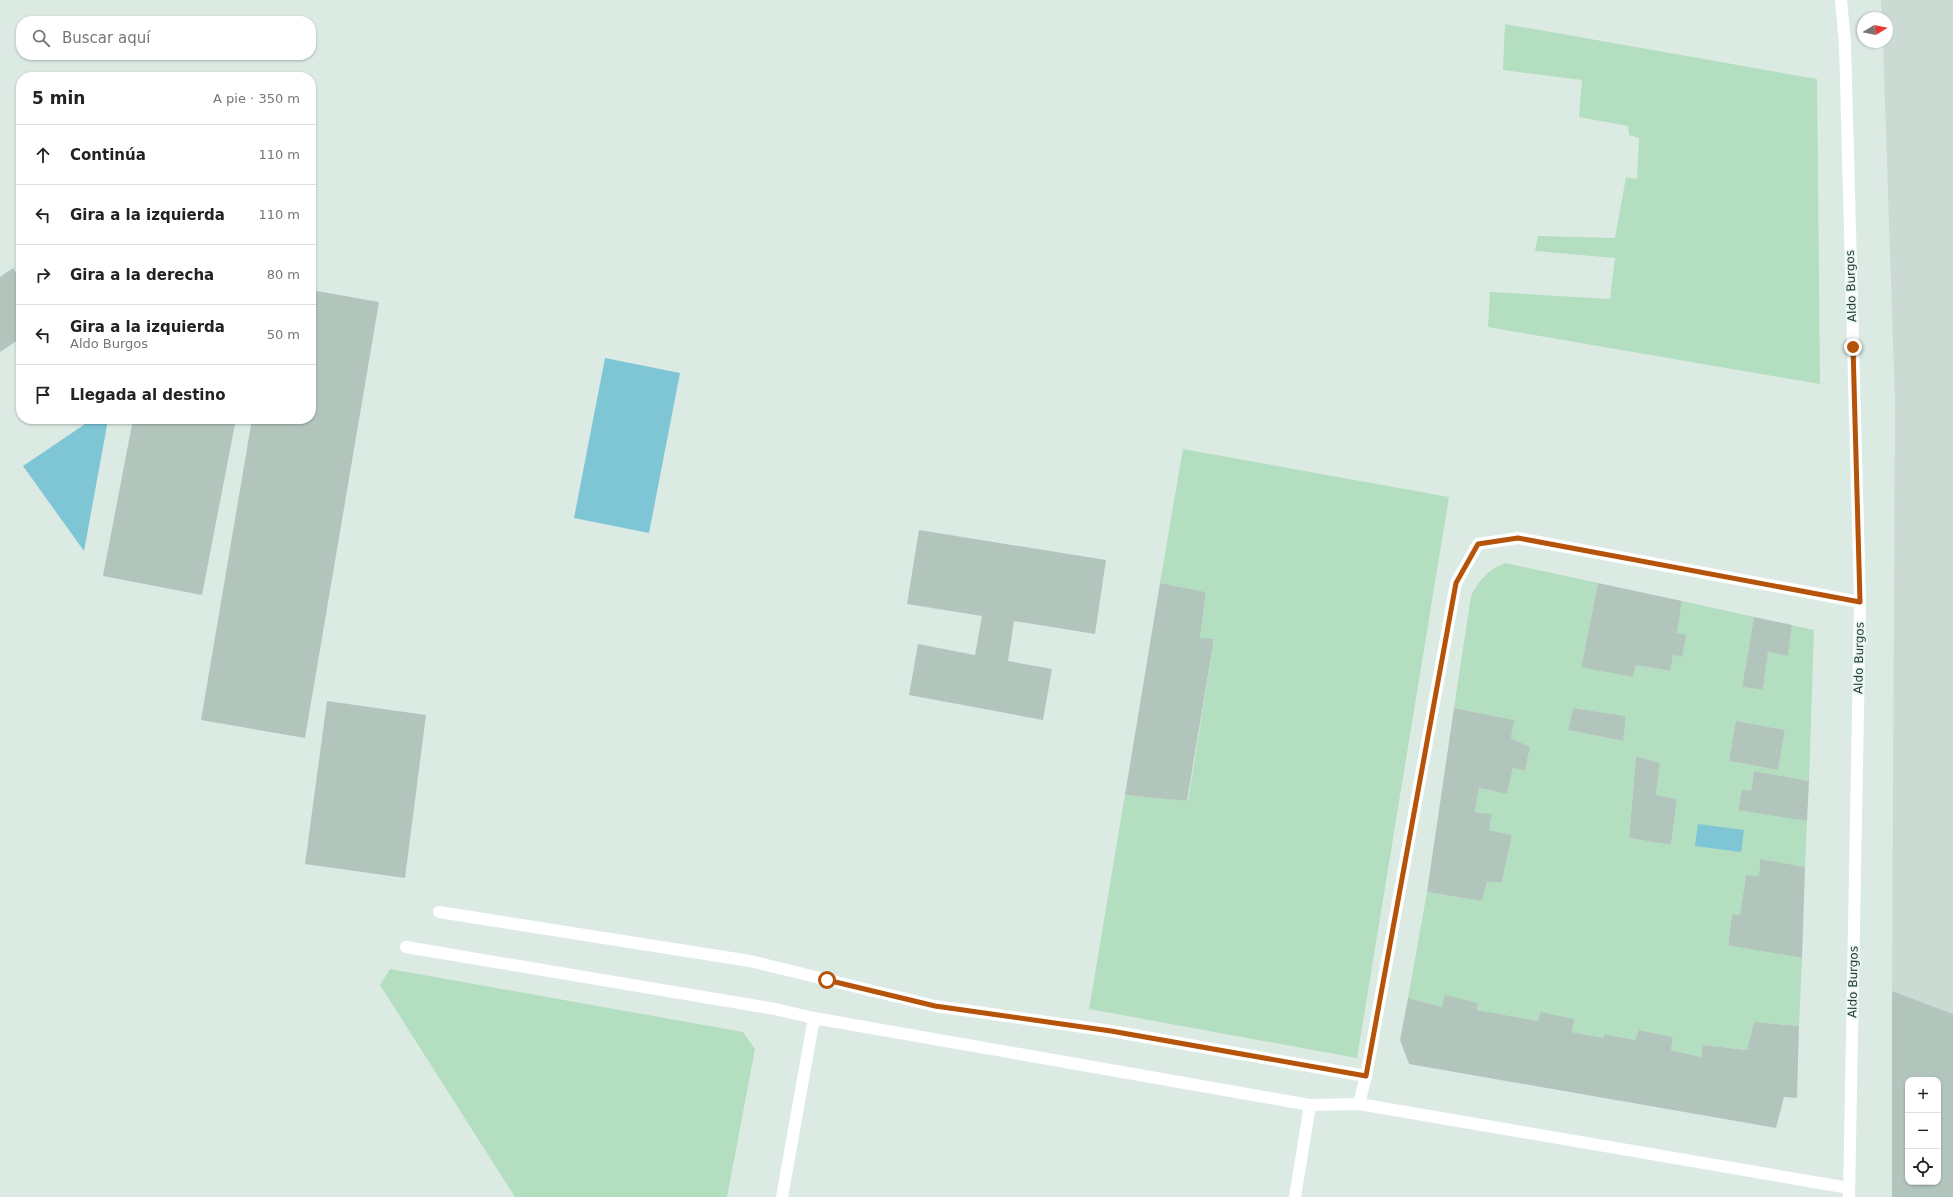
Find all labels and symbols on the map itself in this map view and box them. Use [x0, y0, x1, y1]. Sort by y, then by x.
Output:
north arrow [1857, 12, 1893, 48]
street label: Aldo Burgos [1843, 250, 1859, 322]
route end [1844, 338, 1862, 356]
street label: Aldo Burgos [1851, 622, 1867, 694]
street label: Aldo Burgos [1845, 946, 1861, 1018]
route start [818, 971, 836, 989]

